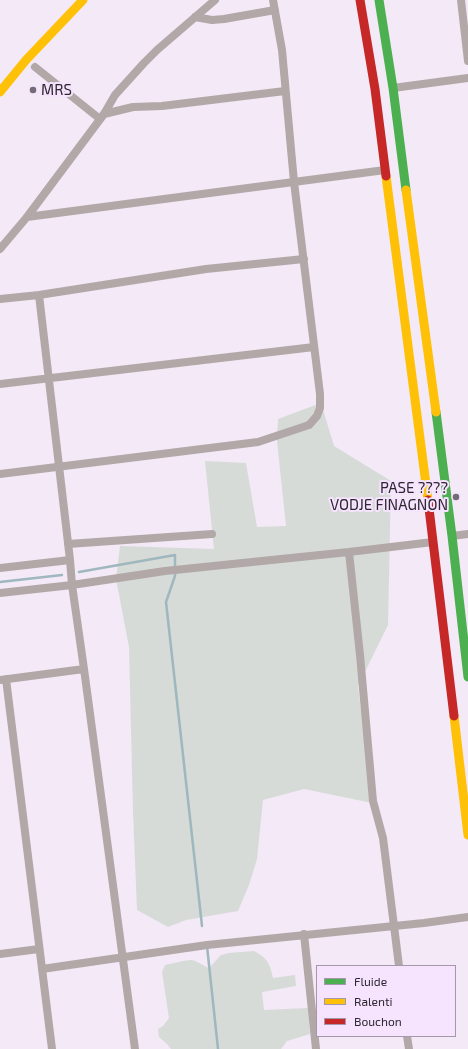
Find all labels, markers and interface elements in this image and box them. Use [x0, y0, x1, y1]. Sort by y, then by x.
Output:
place label: MRS [41, 81, 72, 99]
marker: MRS [28, 85, 38, 95]
place label: PASE ???? VODJE FINAGNON [330, 479, 448, 514]
marker: PASE ???? VODJE FINAGNON [451, 492, 461, 502]
legend [316, 965, 456, 1037]
text: Fluide [354, 974, 387, 988]
text: Ralenti [354, 994, 393, 1008]
text: Bouchon [354, 1014, 402, 1028]

